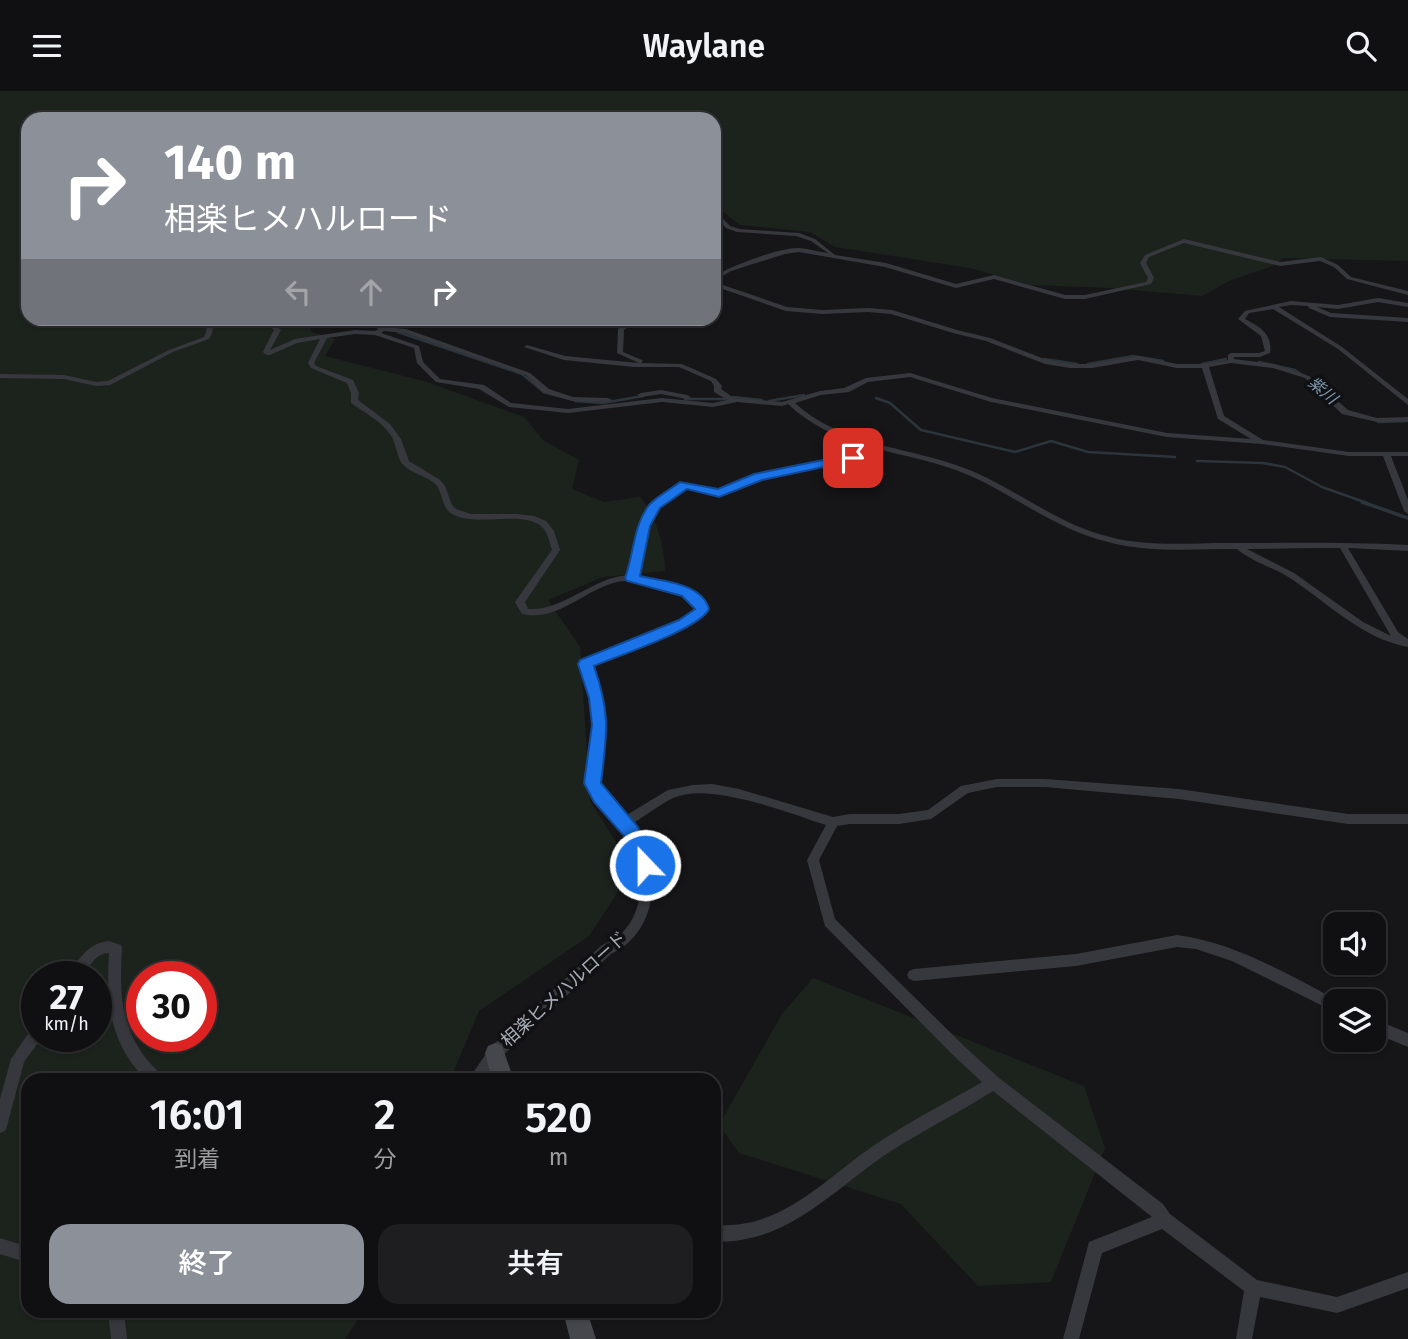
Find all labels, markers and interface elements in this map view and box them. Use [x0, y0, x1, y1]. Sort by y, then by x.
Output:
icon: menu [28, 27, 66, 65]
text: Waylane [643, 27, 765, 65]
icon: search [1342, 27, 1380, 65]
text: 140 m [164, 133, 296, 192]
icon: right [49, 140, 140, 231]
text: 相楽ヒメハルロード [164, 200, 452, 238]
icon: left [279, 273, 317, 311]
icon: ahead [352, 273, 390, 311]
icon: right [425, 273, 463, 311]
water label: 紫川 [1304, 373, 1343, 409]
pin [823, 428, 883, 488]
icon: arrive [834, 439, 872, 477]
position arrow [608, 828, 682, 902]
map controls [1323, 912, 1386, 1052]
button: sound [1323, 912, 1386, 975]
street label: 相楽ヒメハルロード [496, 927, 632, 1051]
speed limit sign: 30 [126, 961, 217, 1052]
text: 27 [49, 976, 84, 1018]
button: layers [1323, 989, 1386, 1052]
text: km/h [44, 1013, 89, 1035]
text: 16:01 [150, 1090, 245, 1140]
text: 2 [374, 1090, 396, 1140]
text: 520 [525, 1093, 592, 1143]
text: m [549, 1143, 568, 1171]
text: 到着 [174, 1145, 220, 1173]
text: 分 [373, 1145, 396, 1173]
button: 終了 [49, 1224, 364, 1304]
button: 共有 [378, 1224, 693, 1304]

